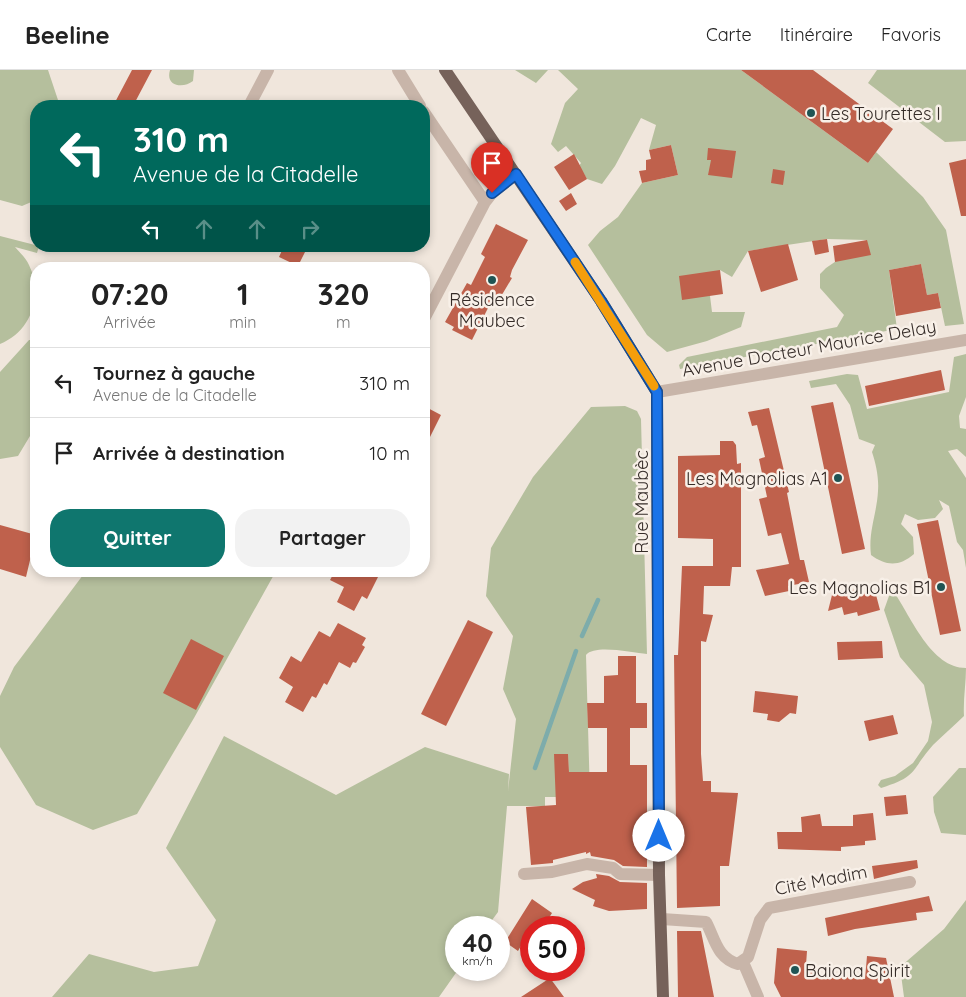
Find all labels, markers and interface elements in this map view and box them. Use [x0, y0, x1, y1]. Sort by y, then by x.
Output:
text: Beeline [25, 20, 110, 50]
text: Carte [706, 23, 752, 46]
text: Itinéraire [780, 23, 853, 46]
text: Favoris [881, 23, 941, 46]
place label: Les Tourettes I [821, 102, 941, 125]
marker: Les Tourettes I [805, 107, 817, 119]
text: 310 m [133, 117, 229, 161]
icon: left [50, 120, 115, 185]
pin [471, 142, 513, 193]
icon: arrive [478, 149, 506, 177]
text: Avenue de la Citadelle [133, 160, 358, 188]
icon: left [137, 215, 165, 243]
icon: ahead [190, 215, 218, 243]
icon: ahead [243, 215, 271, 243]
icon: right [296, 215, 324, 243]
marker: Résidence Maubec [486, 274, 498, 286]
text: 07:20 [91, 275, 168, 313]
text: 1 [237, 275, 249, 313]
text: 320 [317, 275, 369, 313]
place label: Résidence Maubec [449, 288, 535, 332]
text: Arrivée [103, 312, 156, 332]
text: min [229, 312, 257, 332]
text: m [336, 312, 351, 332]
street label: Avenue Docteur Maurice Delay [680, 314, 938, 382]
text: Tournez à gauche [93, 361, 255, 385]
icon: left [50, 369, 78, 397]
text: 310 m [359, 371, 410, 395]
text: Avenue de la Citadelle [93, 385, 257, 405]
icon: arrive [50, 439, 78, 467]
text: Arrivée à destination [93, 441, 285, 465]
text: 10 m [369, 441, 410, 465]
street label: Rue Maubèc [630, 450, 653, 554]
place label: Les Magnolias A1 [686, 467, 828, 490]
marker: Les Magnolias A1 [832, 472, 844, 484]
button: Quitter [50, 509, 225, 567]
button: Partager [235, 509, 410, 567]
place label: Les Magnolias B1 [789, 576, 931, 599]
marker: Les Magnolias B1 [935, 581, 947, 593]
position arrow [632, 809, 684, 861]
street label: Cité Madim [773, 860, 869, 900]
speed limit sign: 50 [520, 916, 585, 981]
text: 40 [462, 927, 493, 958]
text: km/h [462, 953, 493, 968]
place label: Baiona Spirit [805, 959, 910, 982]
marker: Baiona Spirit [789, 964, 801, 976]

